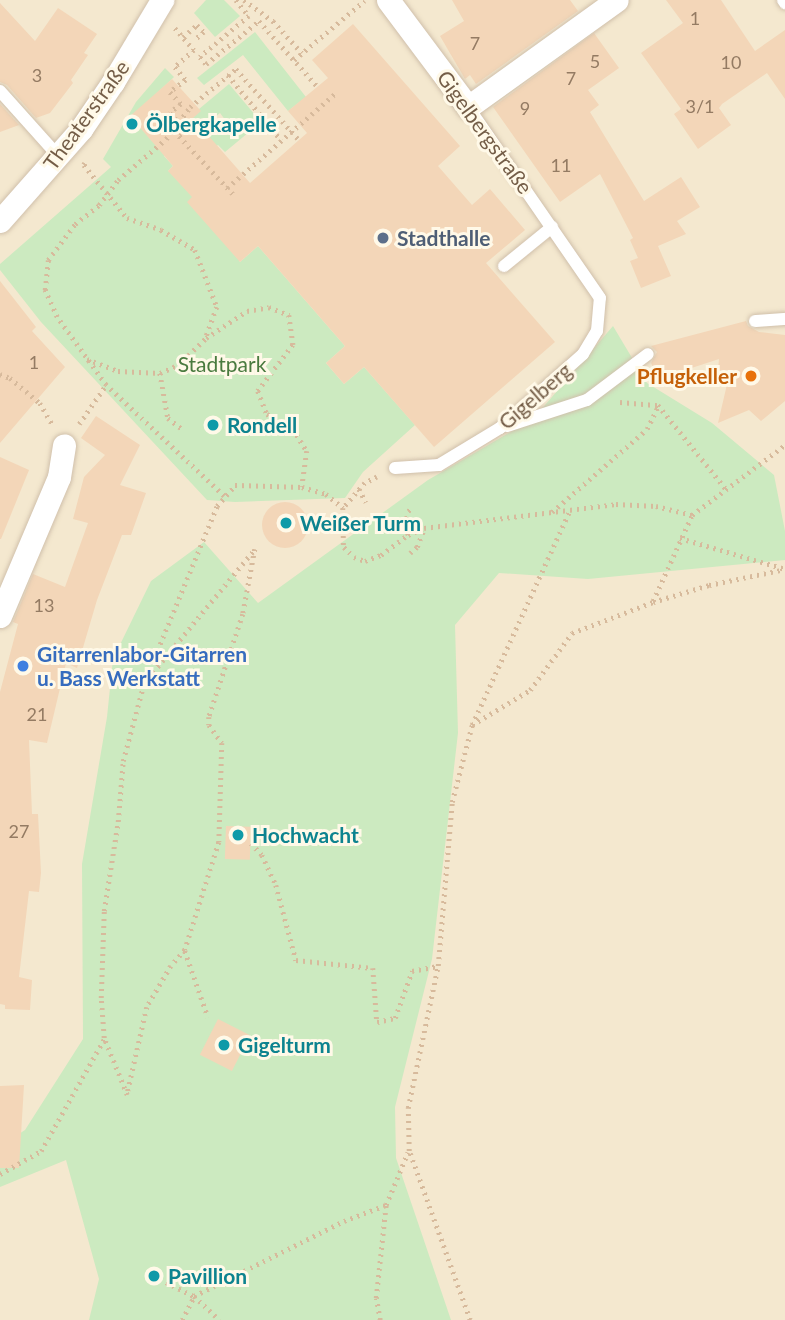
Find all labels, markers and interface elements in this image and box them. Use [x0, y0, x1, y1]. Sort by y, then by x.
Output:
house number: 1 [690, 7, 700, 29]
house number: 7 [470, 32, 480, 54]
house number: 5 [590, 50, 600, 72]
house number: 10 [721, 51, 741, 73]
street label: Theaterstraße [38, 55, 134, 175]
house number: 3 [32, 64, 42, 86]
street label: Gigelbergstraße [432, 66, 538, 198]
house number: 7 [566, 67, 576, 89]
house number: 3/1 [685, 95, 715, 117]
house number: 9 [520, 97, 530, 119]
place label: Ölbergkapelle [146, 111, 277, 137]
marker: Ölbergkapelle [124, 116, 140, 132]
house number: 11 [551, 154, 571, 176]
place label: Stadthalle [397, 225, 490, 251]
marker: Stadthalle [375, 230, 391, 246]
house number: 1 [29, 351, 39, 373]
park label: Stadtpark [178, 351, 266, 377]
street label: Gigelberg [493, 358, 577, 434]
place label: Pflugkeller [637, 363, 737, 389]
marker: Pflugkeller [743, 368, 759, 384]
place label: Rondell [227, 412, 297, 438]
marker: Rondell [205, 417, 221, 433]
place label: Weißer Turm [300, 510, 422, 536]
marker: Weißer Turm [278, 515, 294, 531]
house number: 13 [34, 594, 54, 616]
place label: Gitarrenlabor-Gitarren u. Bass Werkstatt [37, 641, 247, 691]
marker: Gitarrenlabor-Gitarren u. Bass Werkstatt [15, 658, 31, 674]
house number: 21 [27, 703, 47, 725]
house number: 27 [9, 820, 29, 842]
place label: Hochwacht [252, 822, 359, 848]
marker: Hochwacht [230, 827, 246, 843]
place label: Gigelturm [238, 1032, 331, 1058]
marker: Gigelturm [216, 1037, 232, 1053]
place label: Pavillion [168, 1263, 247, 1289]
marker: Pavillion [146, 1268, 162, 1284]

